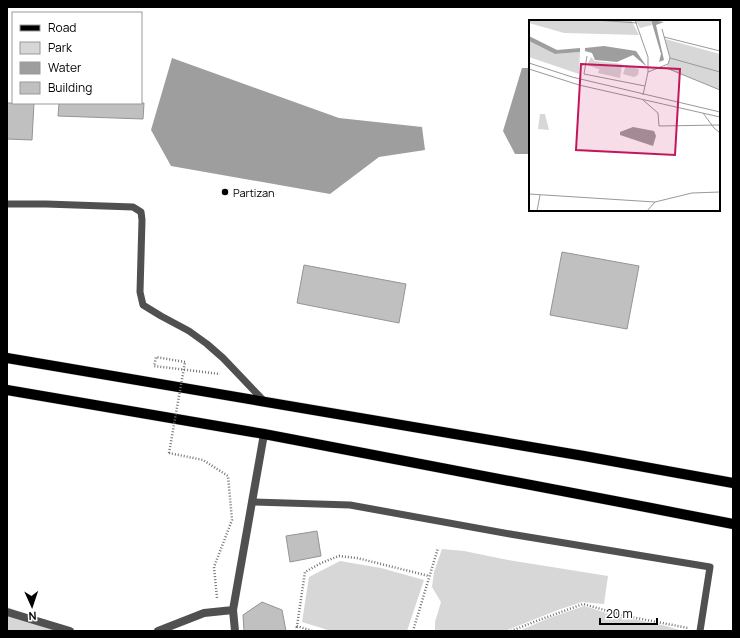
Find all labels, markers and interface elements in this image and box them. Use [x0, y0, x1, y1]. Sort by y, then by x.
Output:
legend [12, 12, 142, 104]
text: Road [48, 19, 76, 36]
inset map [529, 20, 720, 211]
text: Park [48, 39, 73, 56]
text: Water [48, 59, 82, 76]
text: Building [48, 79, 92, 96]
place label: Partizan [233, 185, 275, 200]
marker: Partizan [220, 187, 230, 197]
north arrow [12, 586, 52, 626]
scale bar [600, 600, 657, 626]
text: 20 m [606, 605, 633, 622]
text: N [28, 609, 37, 624]

